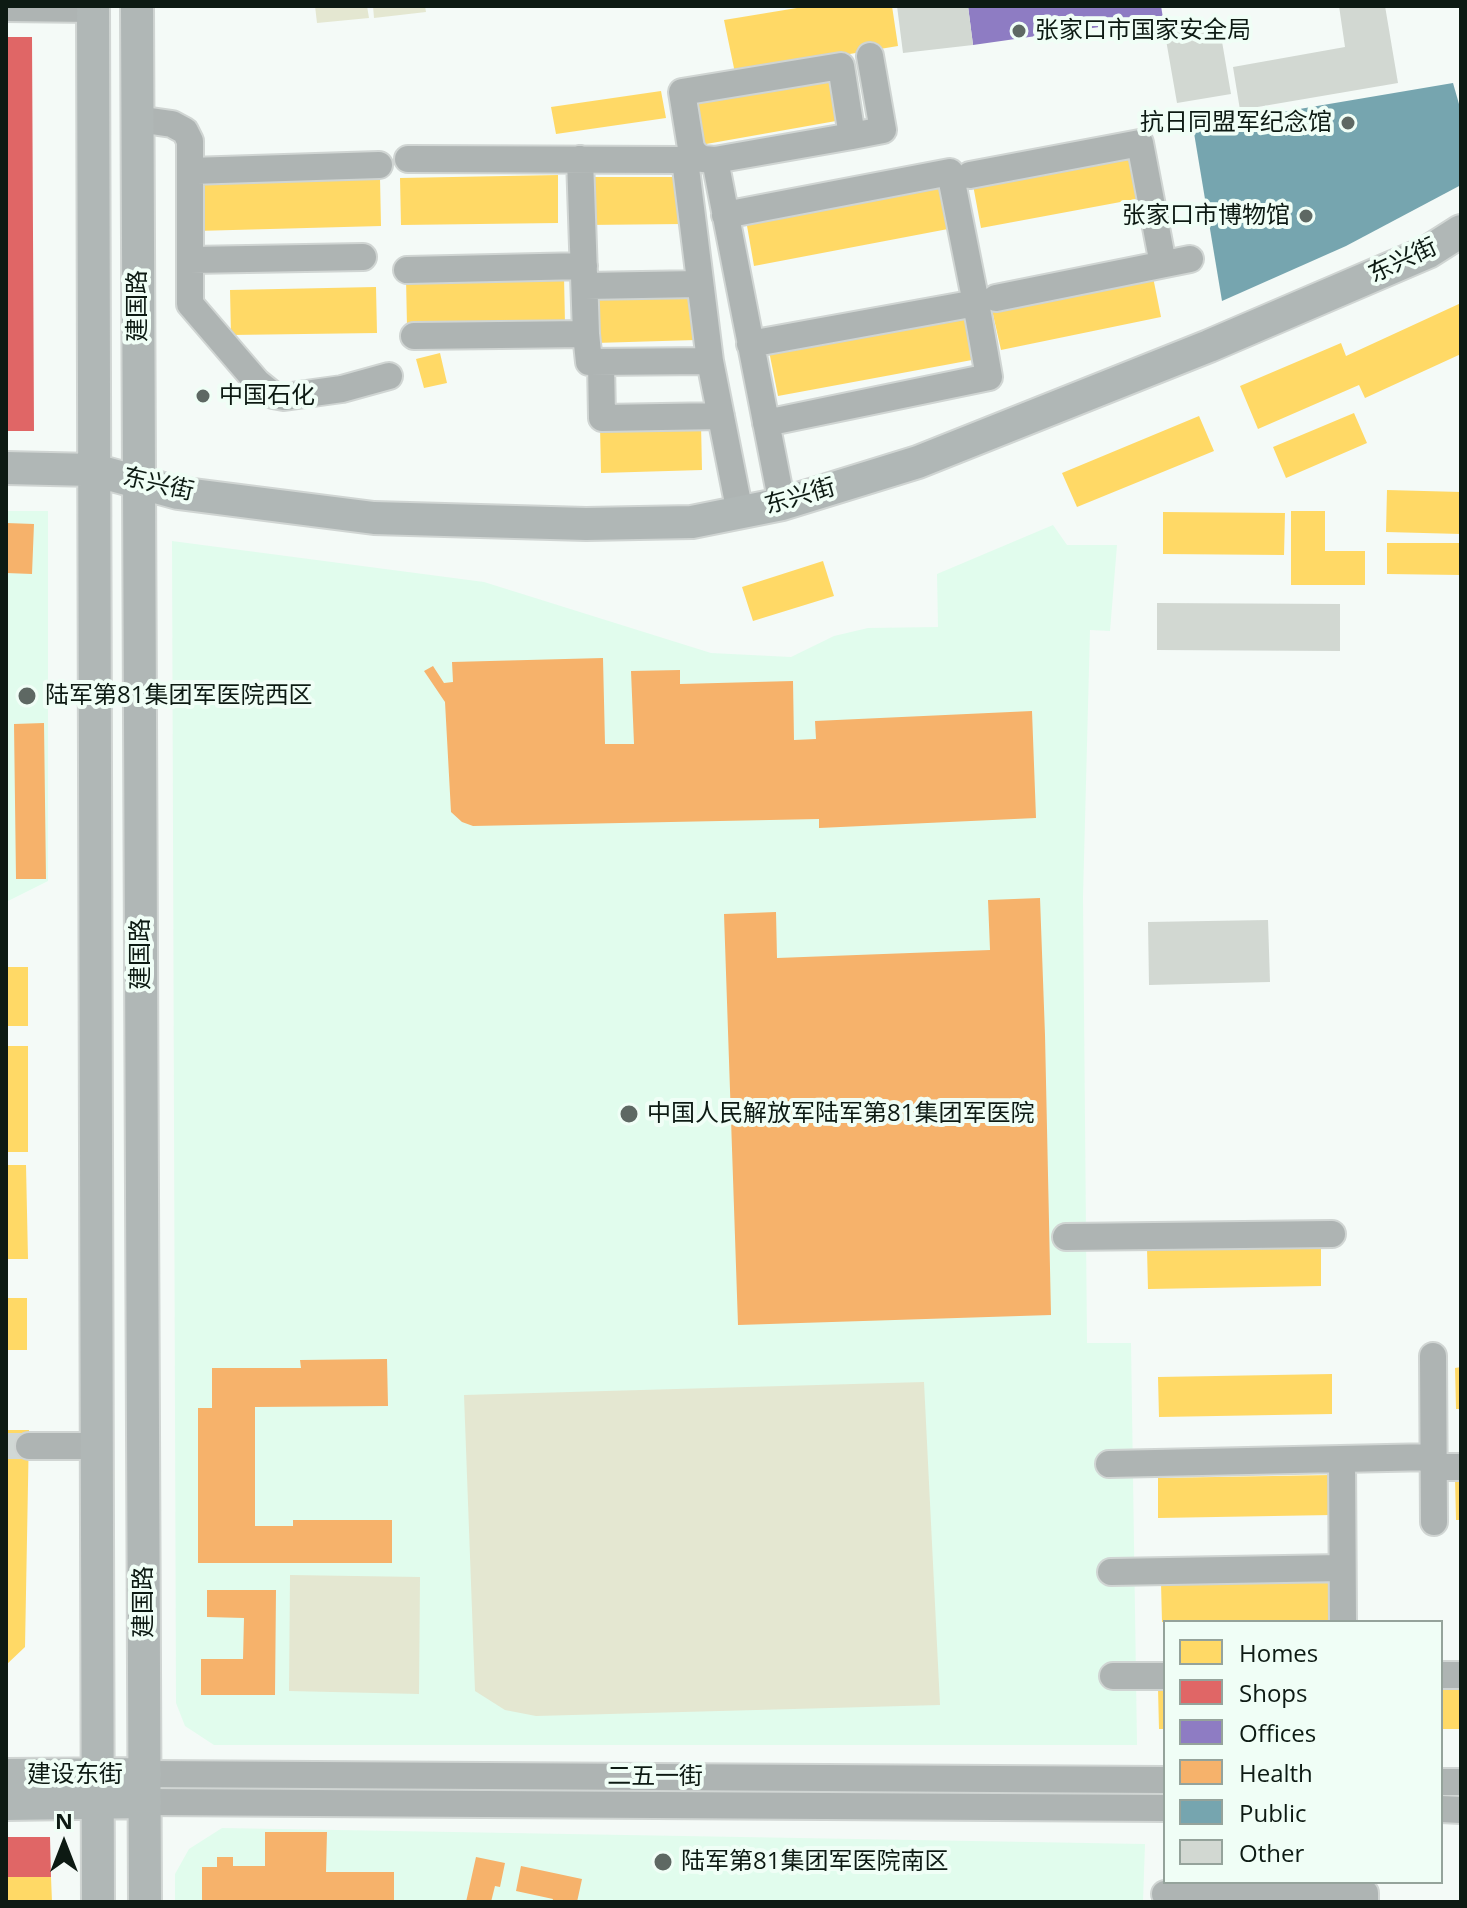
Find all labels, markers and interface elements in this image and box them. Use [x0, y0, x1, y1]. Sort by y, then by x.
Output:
place label: 张家口市国家安全局 [1035, 17, 1251, 45]
marker: 张家口市国家安全局 [1010, 22, 1028, 40]
place label: 抗日同盟军纪念馆 [1140, 109, 1332, 137]
marker: 抗日同盟军纪念馆 [1339, 114, 1357, 132]
place label: 张家口市博物馆 [1122, 202, 1290, 230]
marker: 张家口市博物馆 [1297, 207, 1315, 225]
street label: 东兴街 [1364, 233, 1442, 289]
street label: 建国路 [124, 270, 152, 342]
place label: 中国石化 [219, 382, 315, 410]
marker: 中国石化 [194, 387, 212, 405]
street label: 东兴街 [120, 463, 196, 507]
street label: 东兴街 [761, 473, 839, 521]
place label: 陆军第81集团军医院西区 [45, 682, 312, 710]
marker: 陆军第81集团军医院西区 [16, 685, 38, 707]
street label: 建国路 [127, 918, 155, 990]
place label: 中国人民解放军陆军第81集团军医院 [647, 1100, 1034, 1128]
marker: 中国人民解放军陆军第81集团军医院 [618, 1103, 640, 1125]
street label: 建国路 [130, 1566, 158, 1638]
legend [1163, 1620, 1443, 1884]
text: Homes [1239, 1636, 1318, 1669]
text: Shops [1239, 1676, 1307, 1709]
text: Offices [1239, 1716, 1316, 1749]
text: Health [1239, 1756, 1313, 1789]
street label: 建设东街 [27, 1761, 123, 1789]
street label: 二五一街 [607, 1763, 703, 1791]
text: Public [1239, 1796, 1306, 1829]
north arrow [24, 1804, 104, 1884]
text: N [55, 1805, 73, 1835]
text: Other [1239, 1836, 1304, 1869]
place label: 陆军第81集团军医院南区 [681, 1848, 948, 1876]
marker: 陆军第81集团军医院南区 [652, 1851, 674, 1873]

